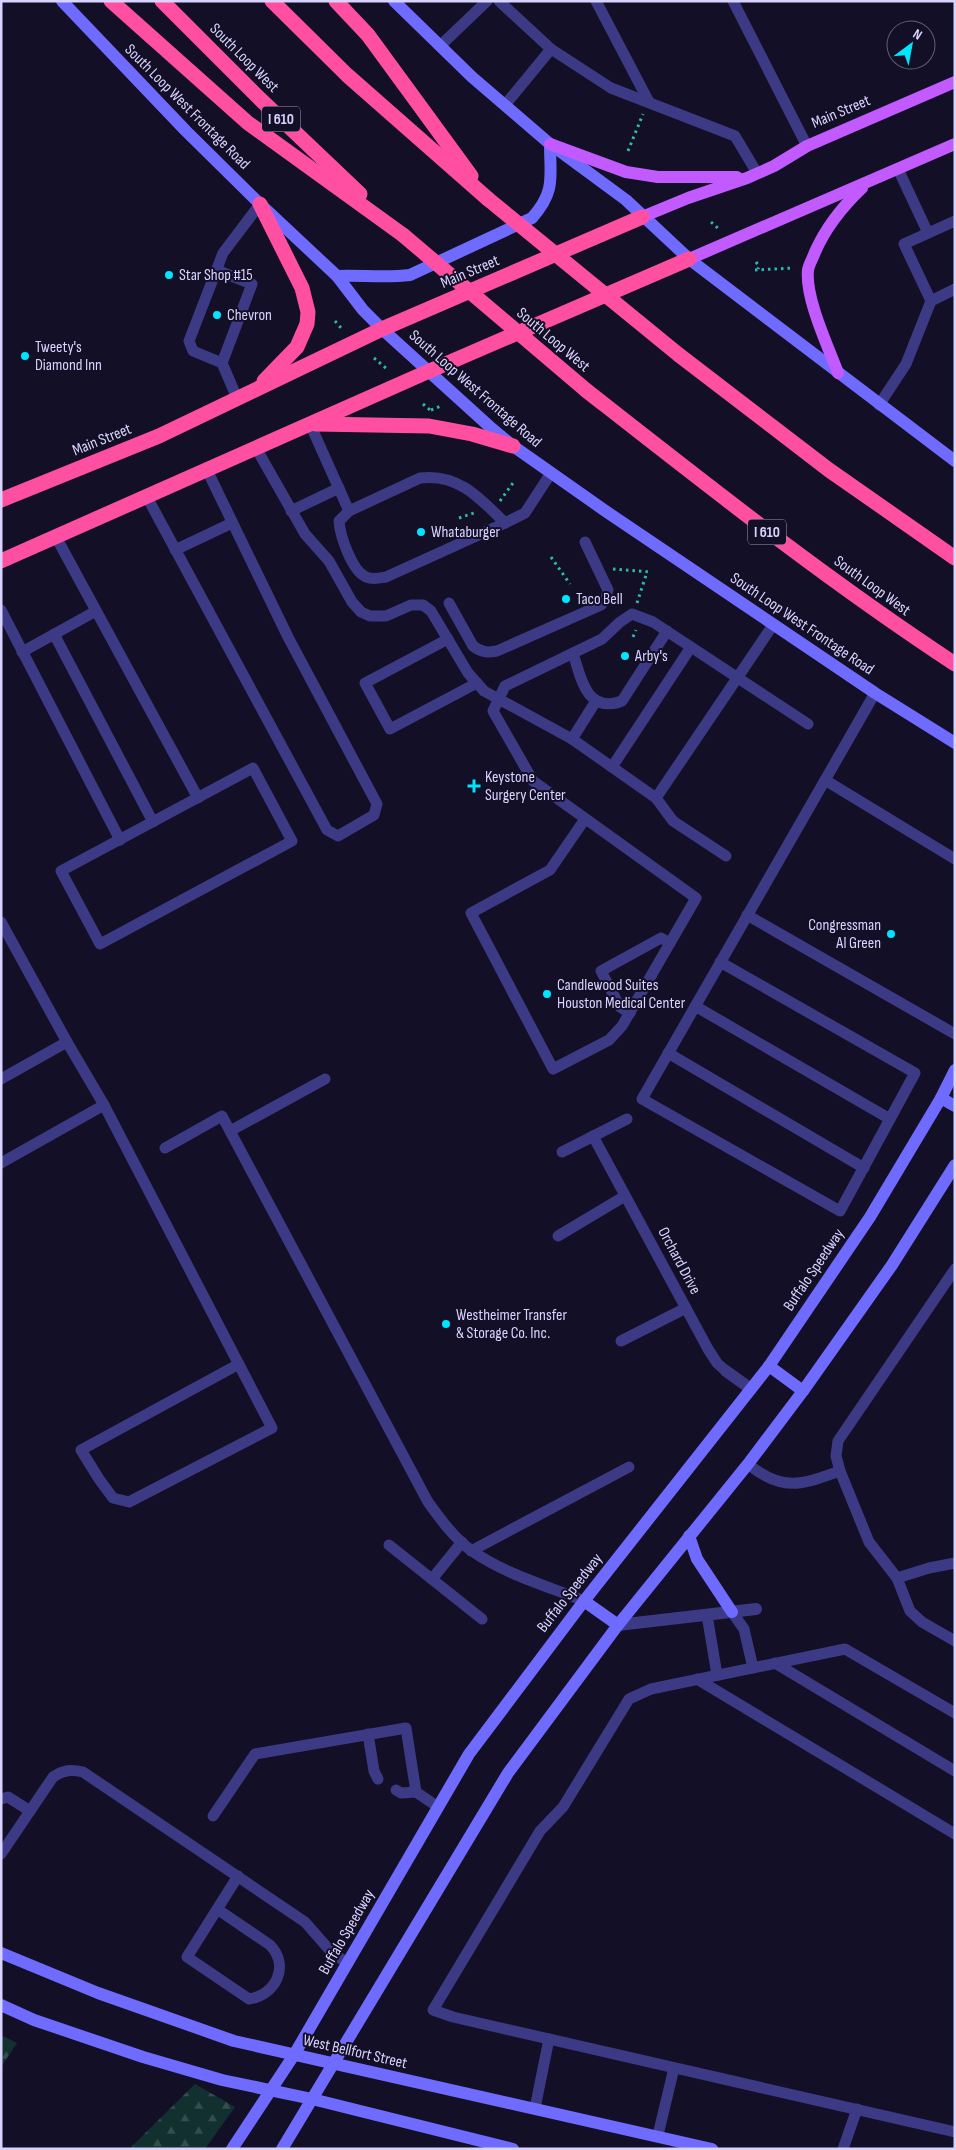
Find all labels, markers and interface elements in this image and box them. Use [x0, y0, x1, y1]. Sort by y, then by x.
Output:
street label: South Loop West [206, 20, 283, 97]
north arrow [886, 20, 936, 70]
text: N [910, 25, 925, 44]
street label: South Loop West Frontage Road [120, 40, 254, 174]
street label: Main Street [809, 91, 873, 133]
road number: I 610 [262, 106, 300, 132]
street label: Main Street [438, 251, 502, 293]
place label: Star Shop #15 [179, 266, 253, 285]
marker: Star Shop #15 [163, 269, 175, 281]
street label: South Loop West [512, 304, 594, 376]
place label: Chevron [227, 306, 272, 325]
marker: Chevron [211, 309, 223, 321]
street label: South Loop West Frontage Road [405, 326, 545, 452]
place label: Tweety's Diamond Inn [35, 338, 102, 375]
marker: Tweety's Diamond Inn [19, 350, 31, 362]
street label: Main Street [70, 420, 134, 460]
road number: I 610 [748, 520, 786, 544]
place label: Whataburger [431, 523, 501, 542]
marker: Whataburger [415, 526, 427, 538]
street label: South Loop West [830, 552, 914, 620]
street label: South Loop West Frontage Road [727, 569, 877, 679]
place label: Taco Bell [576, 590, 623, 609]
marker: Taco Bell [560, 593, 572, 605]
place label: Arby's [634, 647, 668, 666]
marker: Arby's [619, 650, 631, 662]
place label: Keystone Surgery Center [485, 768, 566, 805]
marker: Keystone Surgery Center [467, 779, 481, 793]
place label: Congressman Al Green [808, 916, 881, 953]
marker: Congressman Al Green [885, 928, 897, 940]
place label: Candlewood Suites Houston Medical Center [557, 976, 686, 1013]
marker: Candlewood Suites Houston Medical Center [541, 988, 553, 1000]
street label: Orchard Drive [653, 1224, 705, 1298]
street label: Buffalo Speedway [780, 1225, 848, 1315]
place label: Westheimer Transfer & Storage Co. Inc. [456, 1306, 567, 1343]
marker: Westheimer Transfer & Storage Co. Inc. [440, 1318, 452, 1330]
street label: Buffalo Speedway [533, 1550, 607, 1636]
street label: Buffalo Speedway [315, 1886, 379, 1978]
street label: West Bellfort Street [301, 2031, 409, 2073]

